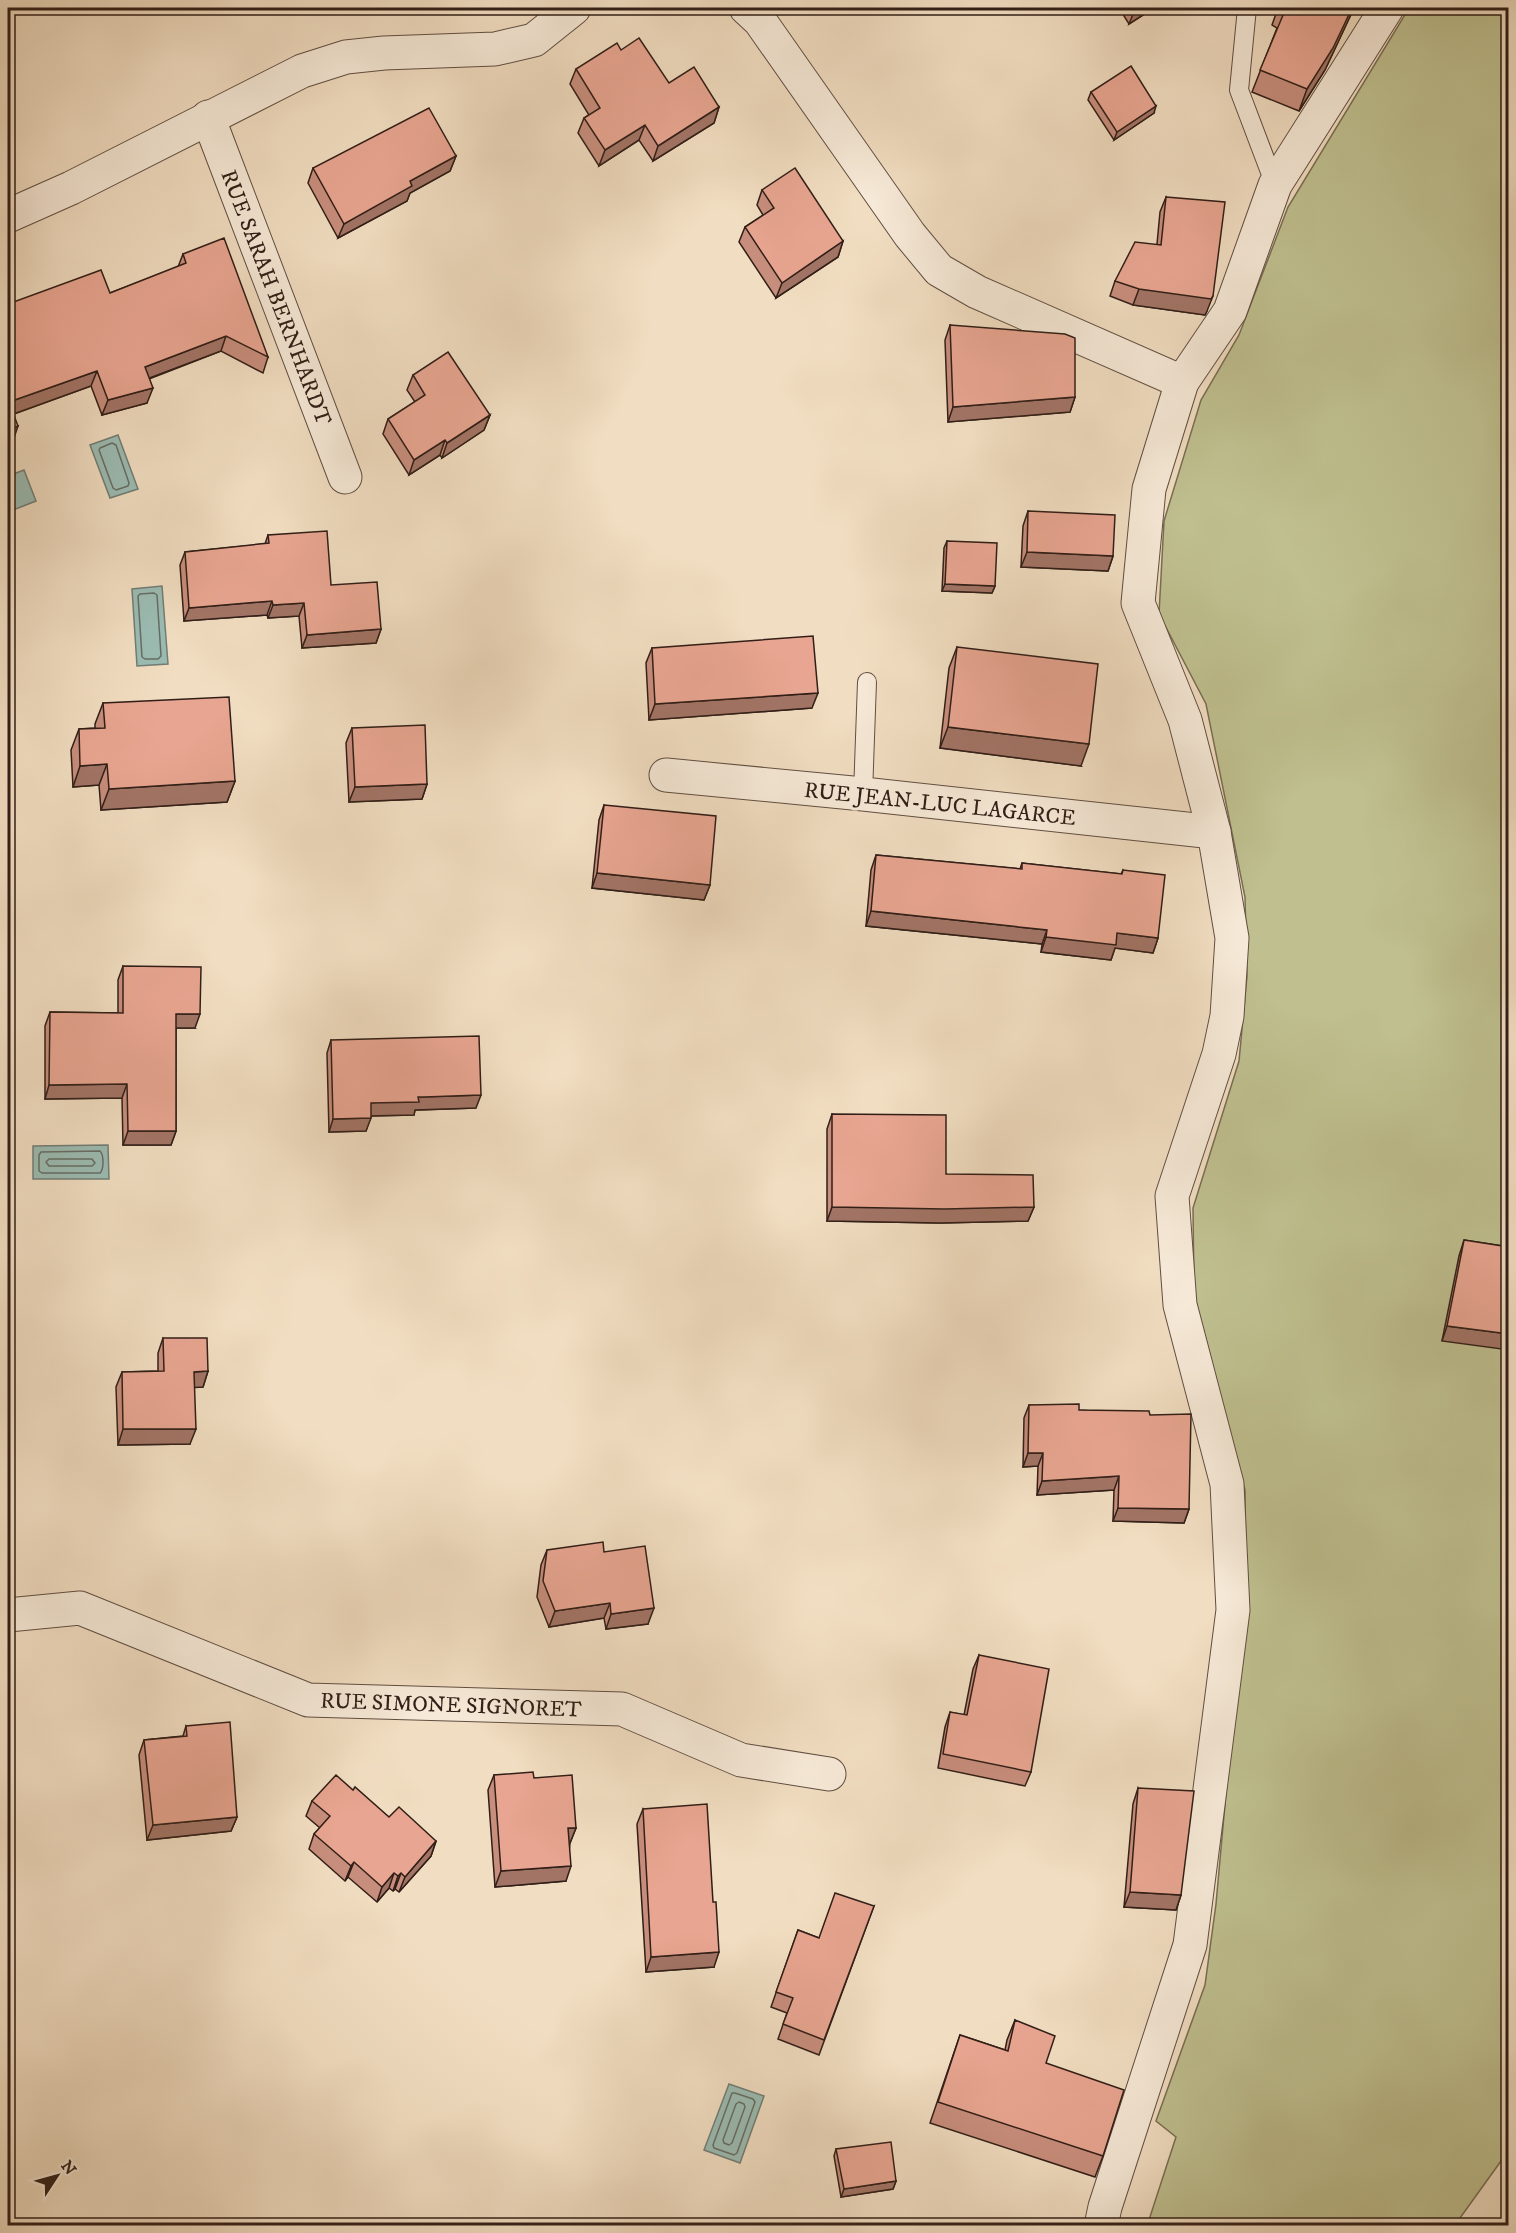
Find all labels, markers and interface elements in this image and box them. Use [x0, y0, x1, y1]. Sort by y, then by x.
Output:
street label: RUE SARAH BERNHARDT [214, 166, 337, 429]
street label: RUE JEAN-LUC LAGARCE [803, 777, 1077, 832]
street label: RUE SIMONE SIGNORET [320, 1687, 582, 1724]
north arrow [27, 2146, 87, 2206]
text: N [56, 2157, 80, 2179]

